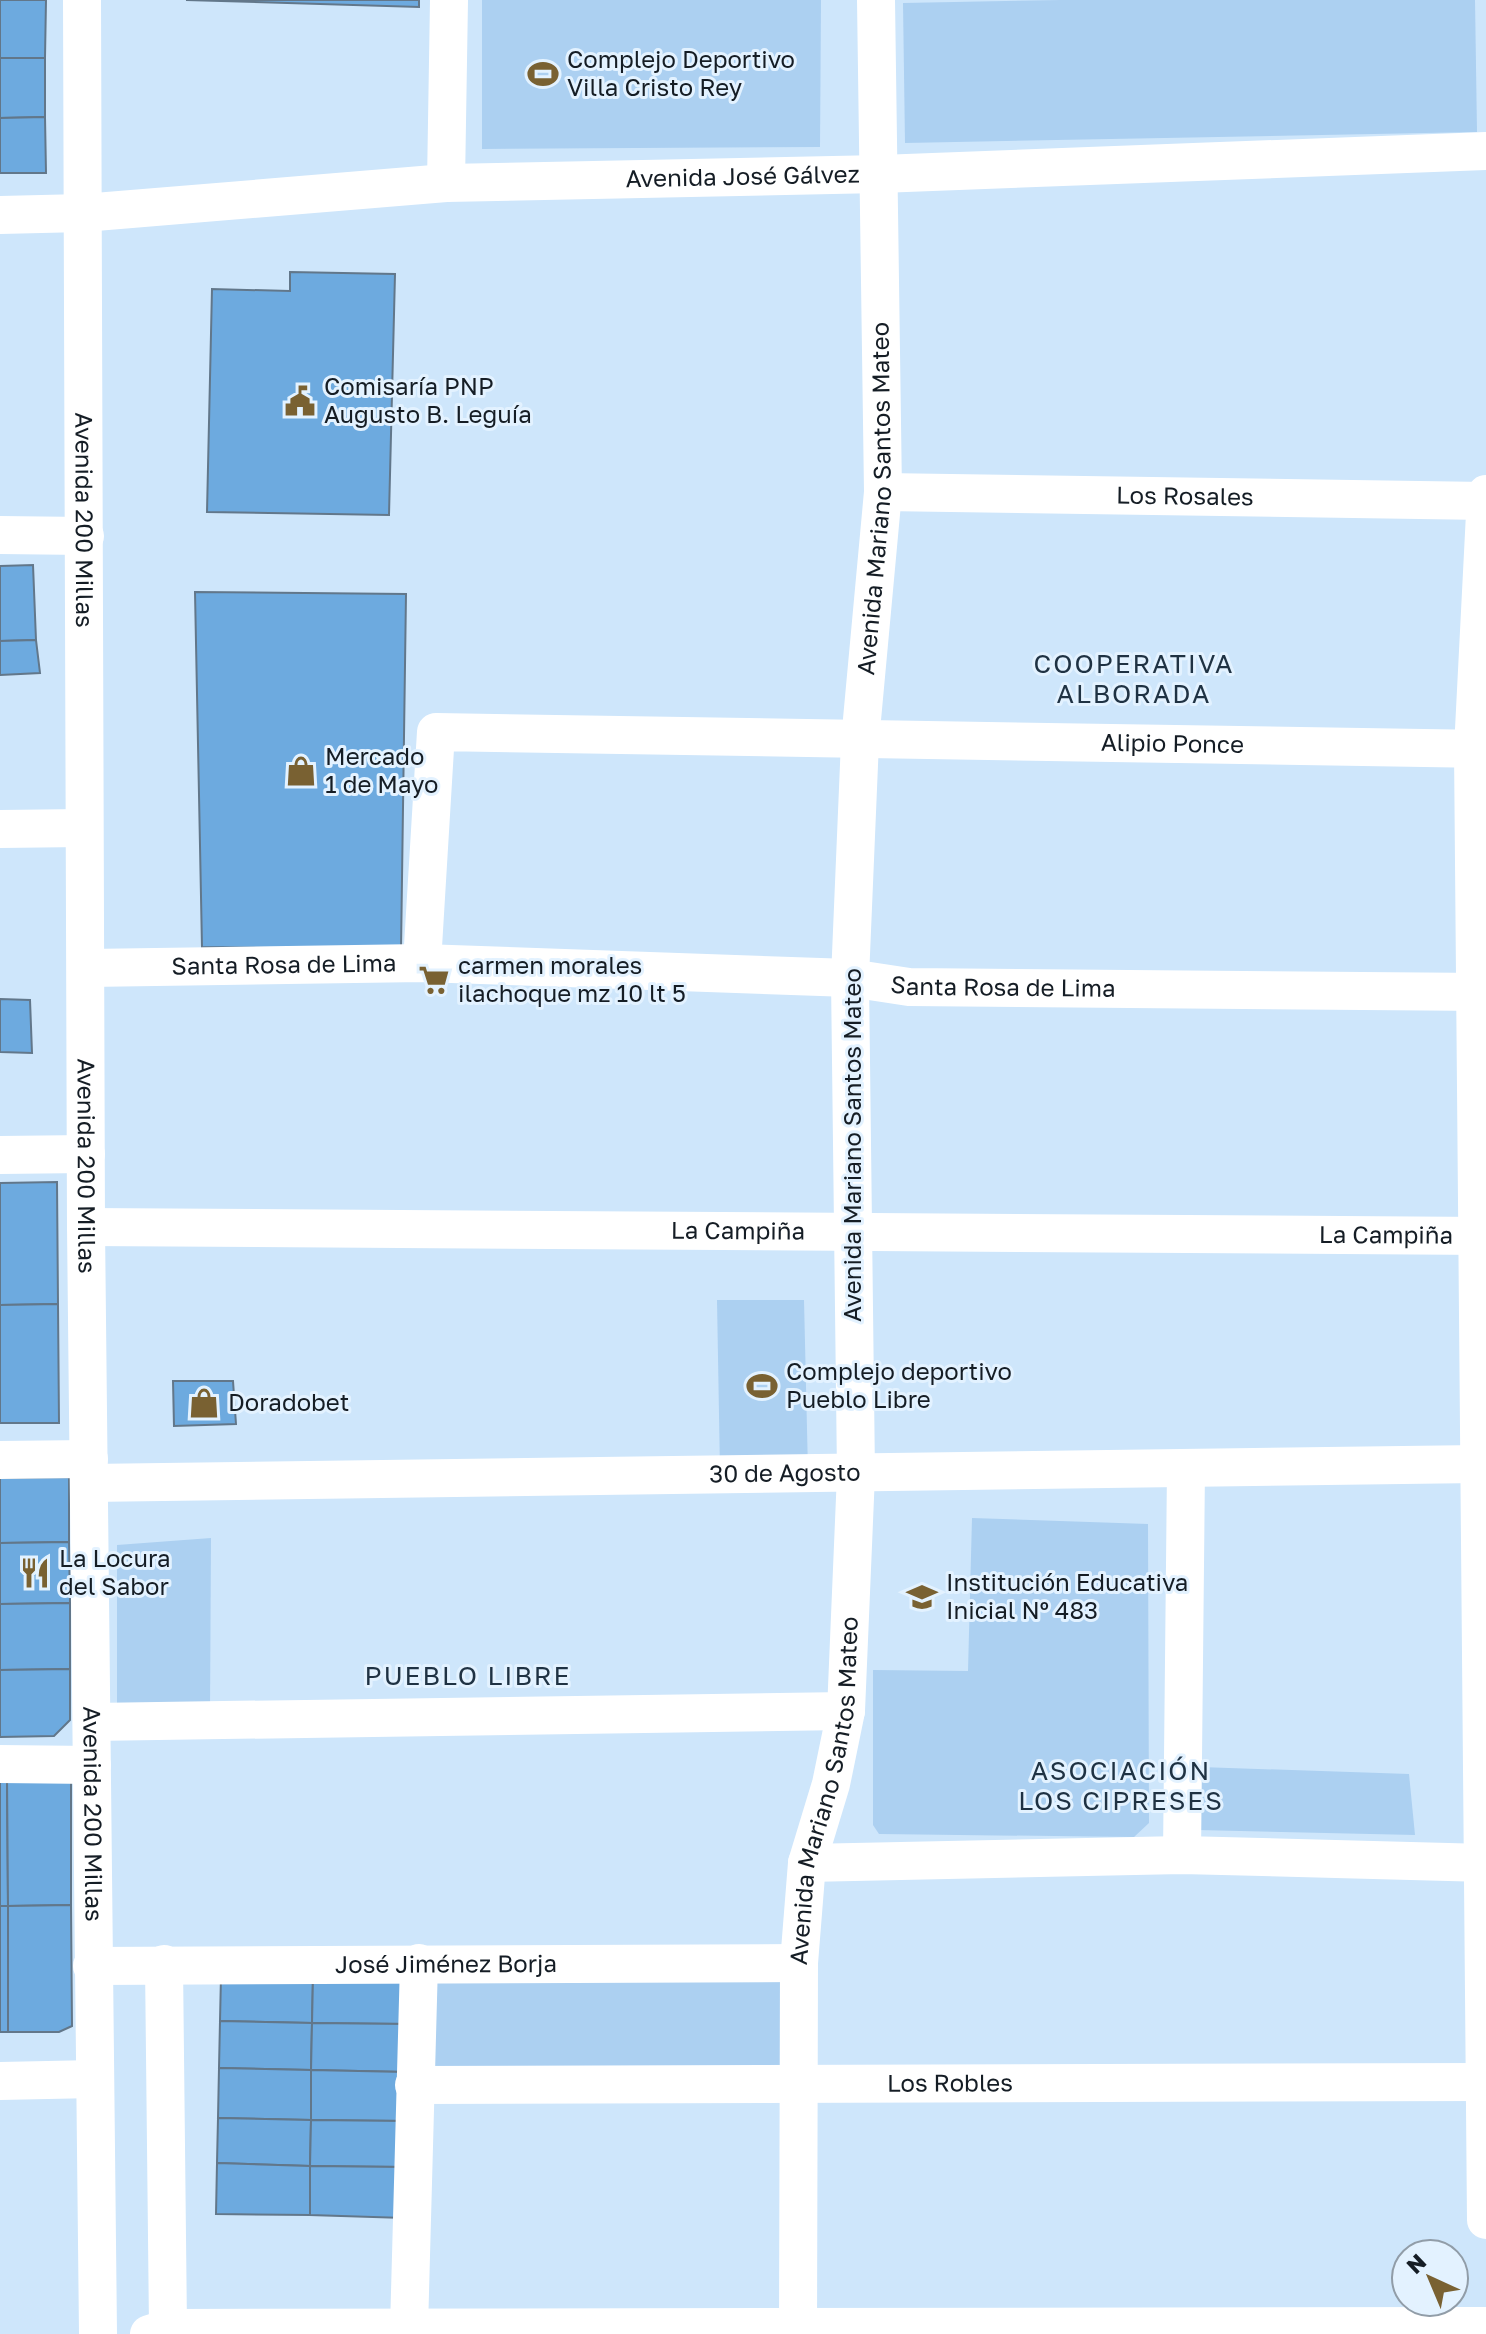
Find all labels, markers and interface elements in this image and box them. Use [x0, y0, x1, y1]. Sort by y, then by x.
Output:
place label: Complejo Deportivo Villa Cristo Rey [567, 44, 795, 101]
sports icon: Complejo Deportivo Villa Cristo Rey [526, 57, 560, 91]
street label: Avenida José Gálvez [625, 158, 860, 192]
street label: Avenida Mariano Santos Mateo [850, 322, 896, 676]
place label: Comisaría PNP Augusto B. Leguía [324, 371, 532, 428]
public building icon: Comisaría PNP Augusto B. Leguía [283, 384, 317, 418]
street label: Avenida 200 Millas [70, 412, 100, 628]
street label: Los Rosales [1116, 479, 1254, 511]
district label: COOPERATIVA ALBORADA [1034, 648, 1234, 709]
street label: Alipio Ponce [1101, 727, 1244, 758]
place label: Mercado 1 de Mayo [325, 741, 438, 798]
shop icon: Mercado 1 de Mayo [284, 754, 318, 788]
street label: Santa Rosa de Lima [171, 947, 397, 980]
place label: carmen morales ilachoque mz 10 lt 5 [458, 950, 686, 1007]
supermarket icon: carmen morales ilachoque mz 10 lt 5 [417, 963, 451, 997]
street label: Avenida Mariano Santos Mateo [837, 968, 866, 1322]
street label: Santa Rosa de Lima [889, 968, 1116, 1002]
street label: Avenida 200 Millas [72, 1058, 103, 1274]
street label: La Campiña [671, 1215, 805, 1245]
street label: La Campiña [1319, 1219, 1453, 1249]
place label: Complejo deportivo Pueblo Libre [786, 1356, 1012, 1413]
sports icon: Complejo deportivo Pueblo Libre [745, 1369, 779, 1403]
shop icon: Doradobet [187, 1386, 221, 1420]
place label: Doradobet [228, 1387, 349, 1416]
street label: 30 de Agosto [709, 1456, 861, 1488]
place label: La Locura del Sabor [59, 1543, 171, 1600]
restaurant icon: La Locura del Sabor [18, 1556, 52, 1590]
place label: Institución Educativa Inicial Nº 483 [946, 1567, 1188, 1624]
school or university icon: Institución Educativa Inicial Nº 483 [905, 1580, 939, 1614]
street label: Avenida Mariano Santos Mateo [783, 1616, 863, 1966]
district label: PUEBLO LIBRE [365, 1660, 571, 1691]
street label: Avenida 200 Millas [78, 1706, 110, 1922]
district label: ASOCIACIÓN LOS CIPRESES [1018, 1755, 1224, 1816]
street label: José Jiménez Borja [335, 1948, 557, 1978]
street label: Los Robles [887, 2067, 1013, 2097]
north arrow [1390, 2238, 1470, 2318]
text: N [1400, 2248, 1431, 2279]

